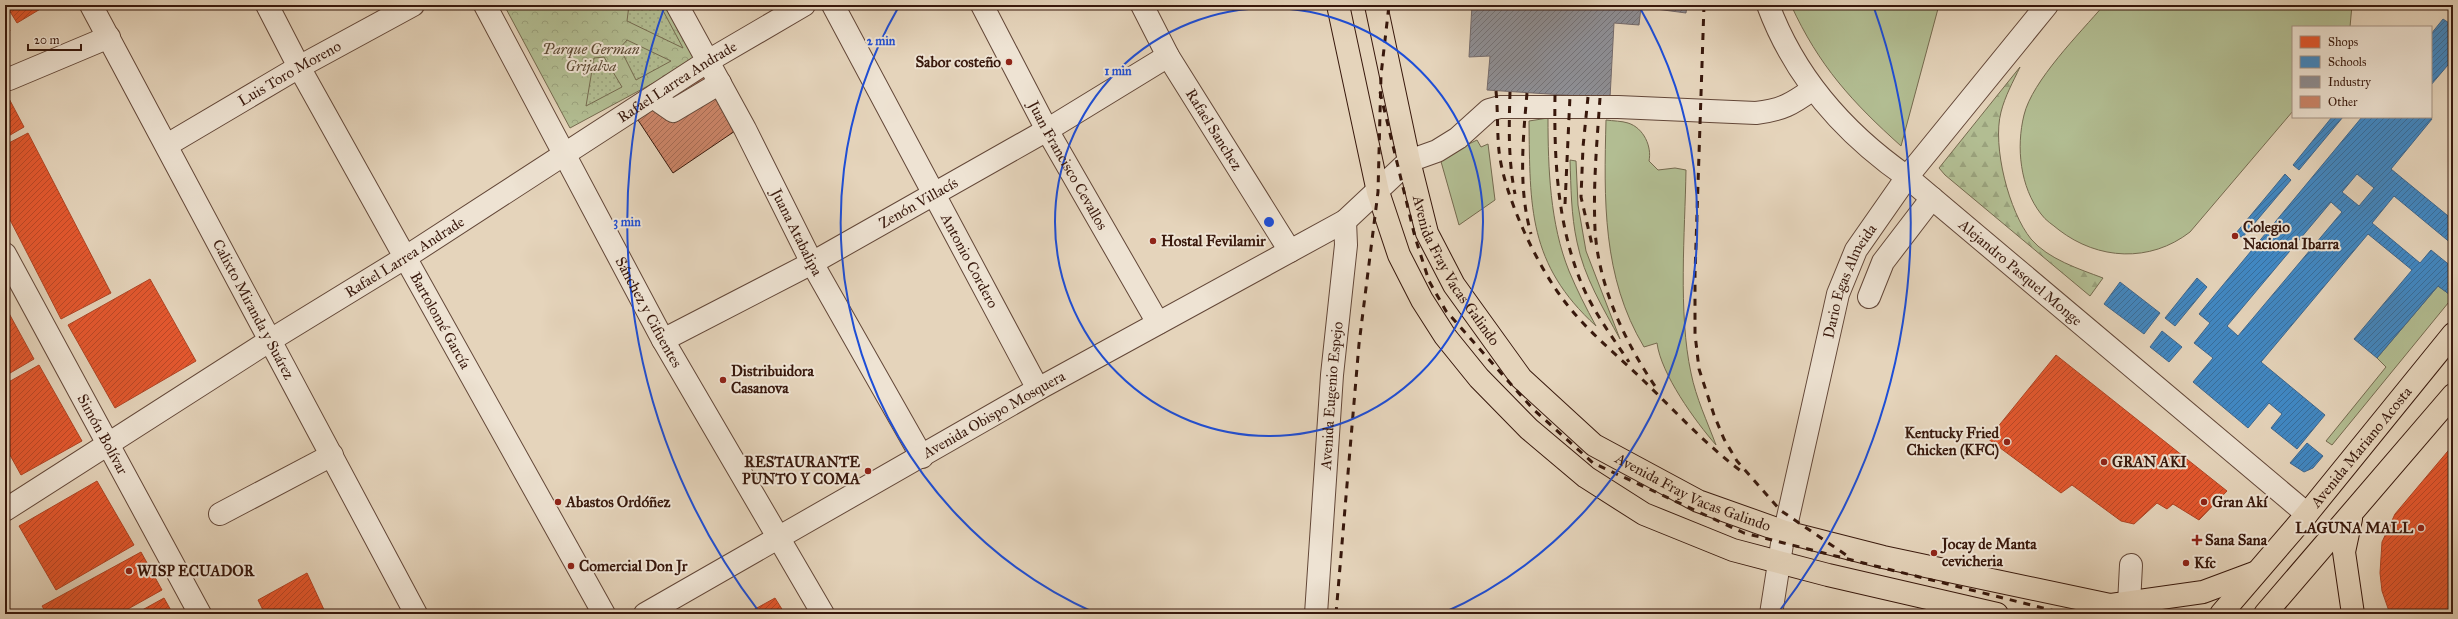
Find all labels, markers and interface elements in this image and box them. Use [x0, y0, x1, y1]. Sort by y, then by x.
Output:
scale bar [28, 26, 81, 52]
legend [2292, 26, 2432, 118]
text: 20 m [34, 33, 60, 47]
text: 2 min [867, 34, 896, 48]
text: Shops [2328, 35, 2358, 49]
street label: Luis Toro Moreno [235, 37, 344, 110]
street label: Rafael Larrea Andrade [614, 37, 740, 126]
park label: Parque German Grijalva [542, 40, 640, 75]
place label: Sabor costeño [915, 53, 1001, 71]
text: Schools [2328, 55, 2366, 69]
marker: Sabor costeño [1004, 57, 1014, 67]
text: 1 min [1104, 64, 1132, 78]
text: Industry [2328, 75, 2371, 89]
street label: Rafael Sanchez [1182, 85, 1246, 174]
text: Other [2328, 95, 2358, 109]
street label: Juan Francisco Cevallos [1023, 96, 1112, 233]
street label: Zenón Villacís [876, 173, 961, 232]
street label: Juana Atabalipa [766, 184, 827, 280]
street label: Avenida Fray Vacas Galindo [1409, 193, 1504, 349]
street label: Antonio Cordero [937, 210, 1002, 312]
street label: Rafael Larrea Andrade [342, 213, 468, 301]
text: 3 min [613, 215, 641, 230]
centre of rings [1262, 215, 1276, 229]
street label: Alejandro Pasquel Monge [1954, 215, 2086, 330]
place label: Colegio Nacional Ibarra [2243, 218, 2340, 253]
street label: Dario Egas Almeida [1819, 220, 1881, 340]
marker: Colegio Nacional Ibarra [2230, 231, 2240, 241]
place label: Hostal Fevilamir [1161, 232, 1266, 250]
street label: Calixto Miranda y Suárez [209, 236, 298, 383]
marker: Hostal Fevilamir [1148, 236, 1158, 246]
street label: Sánchez y Cifuentes [611, 254, 686, 371]
street label: Bartolomé García [406, 269, 475, 373]
street label: Avenida Eugenio Espejo [1317, 320, 1347, 471]
place label: Distribuidora Casanova [731, 362, 814, 397]
street label: Avenida Obispo Mosquera [919, 367, 1069, 462]
marker: Distribuidora Casanova [718, 375, 728, 385]
street label: Avenida Mariano Acosta [2306, 383, 2416, 512]
street label: Simón Bolívar [74, 391, 132, 478]
place label: Kentucky Fried Chicken (KFC) [1904, 424, 1999, 460]
marker: Kentucky Fried Chicken (KFC) [2002, 437, 2012, 447]
street label: Avenida Fray Vacas Galindo [1611, 449, 1774, 535]
place label: RESTAURANTE PUNTO Y COMA [742, 453, 861, 488]
place label: GRAN AKI [2112, 453, 2187, 471]
marker: GRAN AKI [2099, 457, 2109, 467]
marker: RESTAURANTE PUNTO Y COMA [863, 466, 873, 476]
place label: Abastos Ordóñez [565, 493, 670, 511]
place label: Gran Akí [2212, 493, 2268, 511]
marker: Abastos Ordóñez [553, 497, 563, 507]
marker: Gran Akí [2199, 497, 2209, 507]
place label: LAGUNA MALL [2295, 519, 2414, 537]
marker: LAGUNA MALL [2416, 523, 2426, 533]
place label: Sana Sana [2205, 531, 2268, 549]
place label: Jocay de Manta cevicheria [1940, 535, 2037, 570]
marker: Sana Sana [2192, 535, 2202, 545]
marker: Jocay de Manta cevicheria [1929, 548, 1939, 558]
place label: Kfc [2194, 554, 2217, 572]
place label: Comercial Don Jr [579, 557, 688, 576]
marker: Kfc [2181, 558, 2191, 568]
marker: Comercial Don Jr [566, 561, 576, 571]
place label: WISP ECUADOR [137, 562, 256, 580]
marker: WISP ECUADOR [124, 566, 134, 576]

